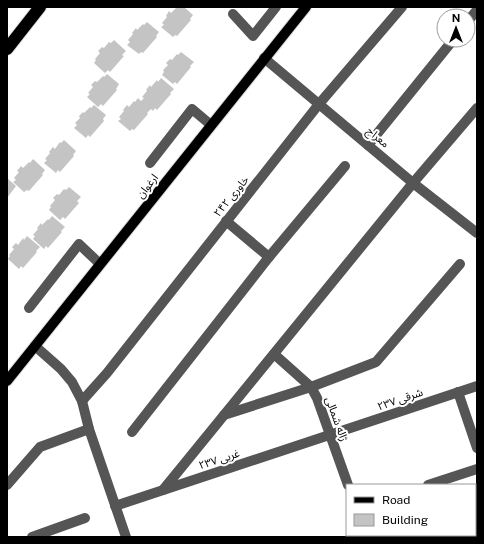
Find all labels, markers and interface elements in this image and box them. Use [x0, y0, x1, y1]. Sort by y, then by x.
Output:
north arrow [436, 8, 476, 48]
text: N [452, 12, 460, 24]
street label: معراج [363, 124, 392, 151]
street label: ارغوان [134, 172, 161, 201]
street label: ۲۴۲ خاوری [211, 173, 252, 219]
street label: ۲۳۷ شرقی [376, 386, 425, 413]
street label: ژاله شمالی [322, 395, 351, 443]
street label: ۲۳۷ غربی [197, 447, 242, 472]
legend [346, 484, 476, 536]
text: Road [382, 493, 410, 507]
text: Building [382, 513, 428, 527]

